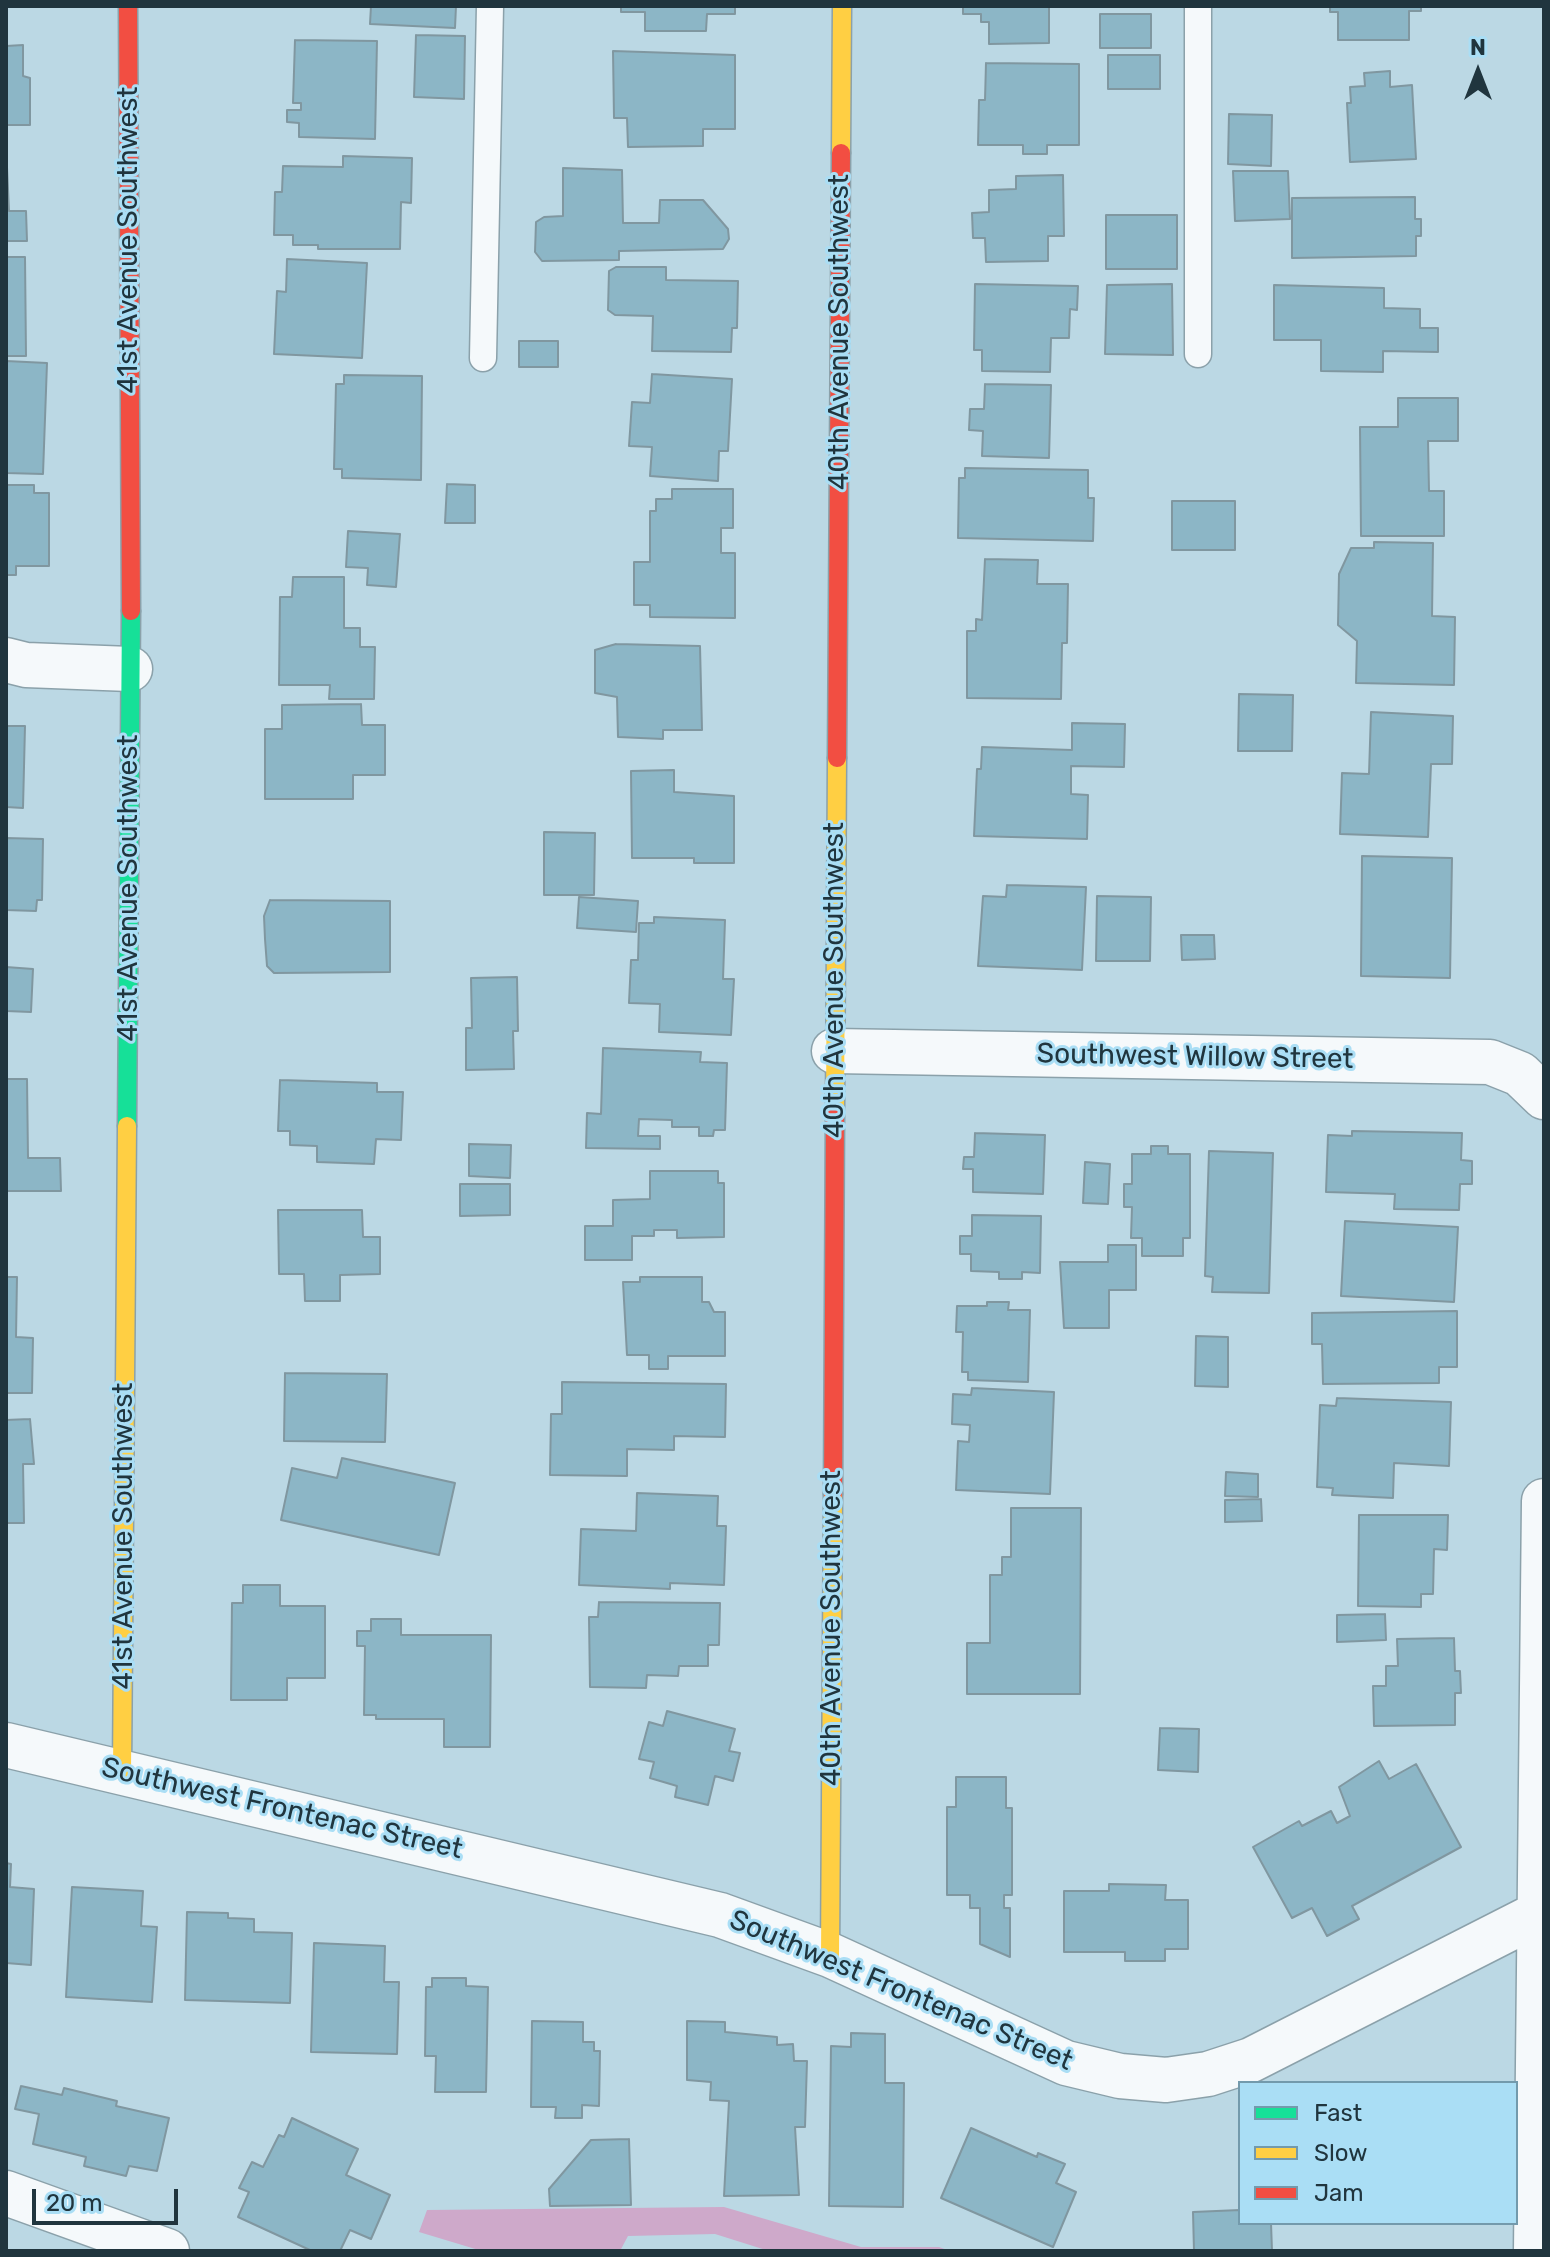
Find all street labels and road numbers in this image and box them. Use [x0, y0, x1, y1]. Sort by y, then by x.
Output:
street label: 41st Avenue Southwest [112, 87, 146, 393]
street label: 40th Avenue Southwest [823, 174, 857, 490]
street label: 41st Avenue Southwest [112, 735, 146, 1041]
street label: 40th Avenue Southwest [818, 822, 852, 1138]
street label: Southwest Willow Street [1036, 1037, 1354, 1077]
street label: 41st Avenue Southwest [107, 1383, 141, 1689]
street label: 40th Avenue Southwest [815, 1470, 849, 1786]
street label: Southwest Frontenac Street [98, 1751, 466, 1867]
street label: Southwest Frontenac Street [724, 1903, 1078, 2079]

